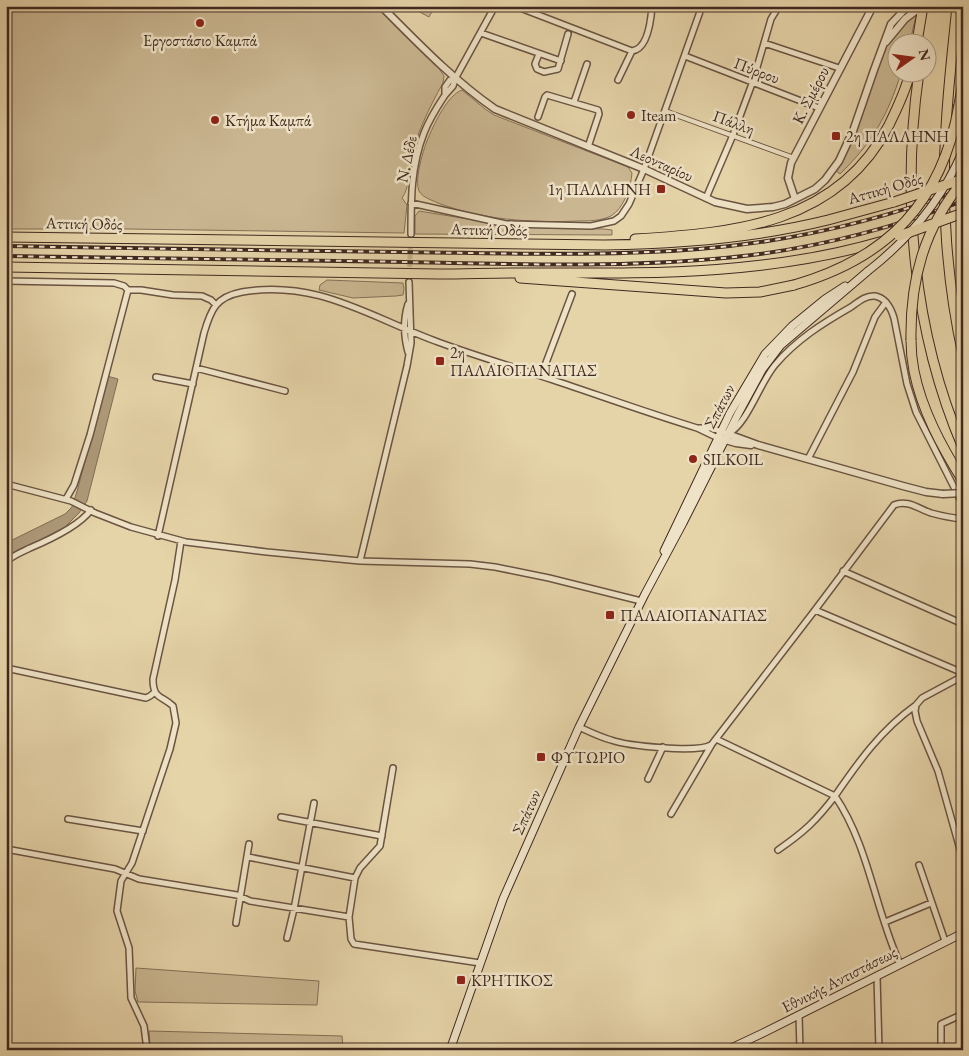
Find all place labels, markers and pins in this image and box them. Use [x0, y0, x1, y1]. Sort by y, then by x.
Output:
marker: Εργοστάσιο Καμπά [194, 17, 206, 29]
place label: Εργοστάσιο Καμπά [143, 30, 258, 51]
place label: Iteam [641, 105, 677, 126]
marker: Iteam [625, 109, 637, 121]
place label: Kτήμα Καμπά [225, 110, 312, 131]
marker: Kτήμα Καμπά [209, 114, 221, 126]
place label: 2η ΠΑΛΛΗΝΗ [846, 126, 949, 147]
marker: 2η ΠΑΛΛΗΝΗ [830, 130, 842, 142]
place label: 1η ΠΑΛΛΗΝΗ [548, 179, 651, 200]
marker: 1η ΠΑΛΛΗΝΗ [655, 183, 667, 195]
place label: 2η ΠΑΛΑΙΟΠΑΝΑΓΙΑΣ [450, 342, 597, 381]
marker: 2η ΠΑΛΑΙΟΠΑΝΑΓΙΑΣ [434, 355, 446, 367]
place label: SILKOIL [703, 449, 764, 470]
marker: SILKOIL [687, 453, 699, 465]
place label: ΠΑΛΑΙΟΠΑΝΑΓΙΑΣ [620, 605, 767, 626]
marker: ΠΑΛΑΙΟΠΑΝΑΓΙΑΣ [604, 609, 616, 621]
place label: ΦΥΤΩΡΙΟ [551, 747, 625, 768]
marker: ΦΥΤΩΡΙΟ [535, 751, 547, 763]
place label: ΚΡΗΤΙΚΟΣ [471, 970, 553, 991]
marker: ΚΡΗΤΙΚΟΣ [455, 974, 467, 986]

